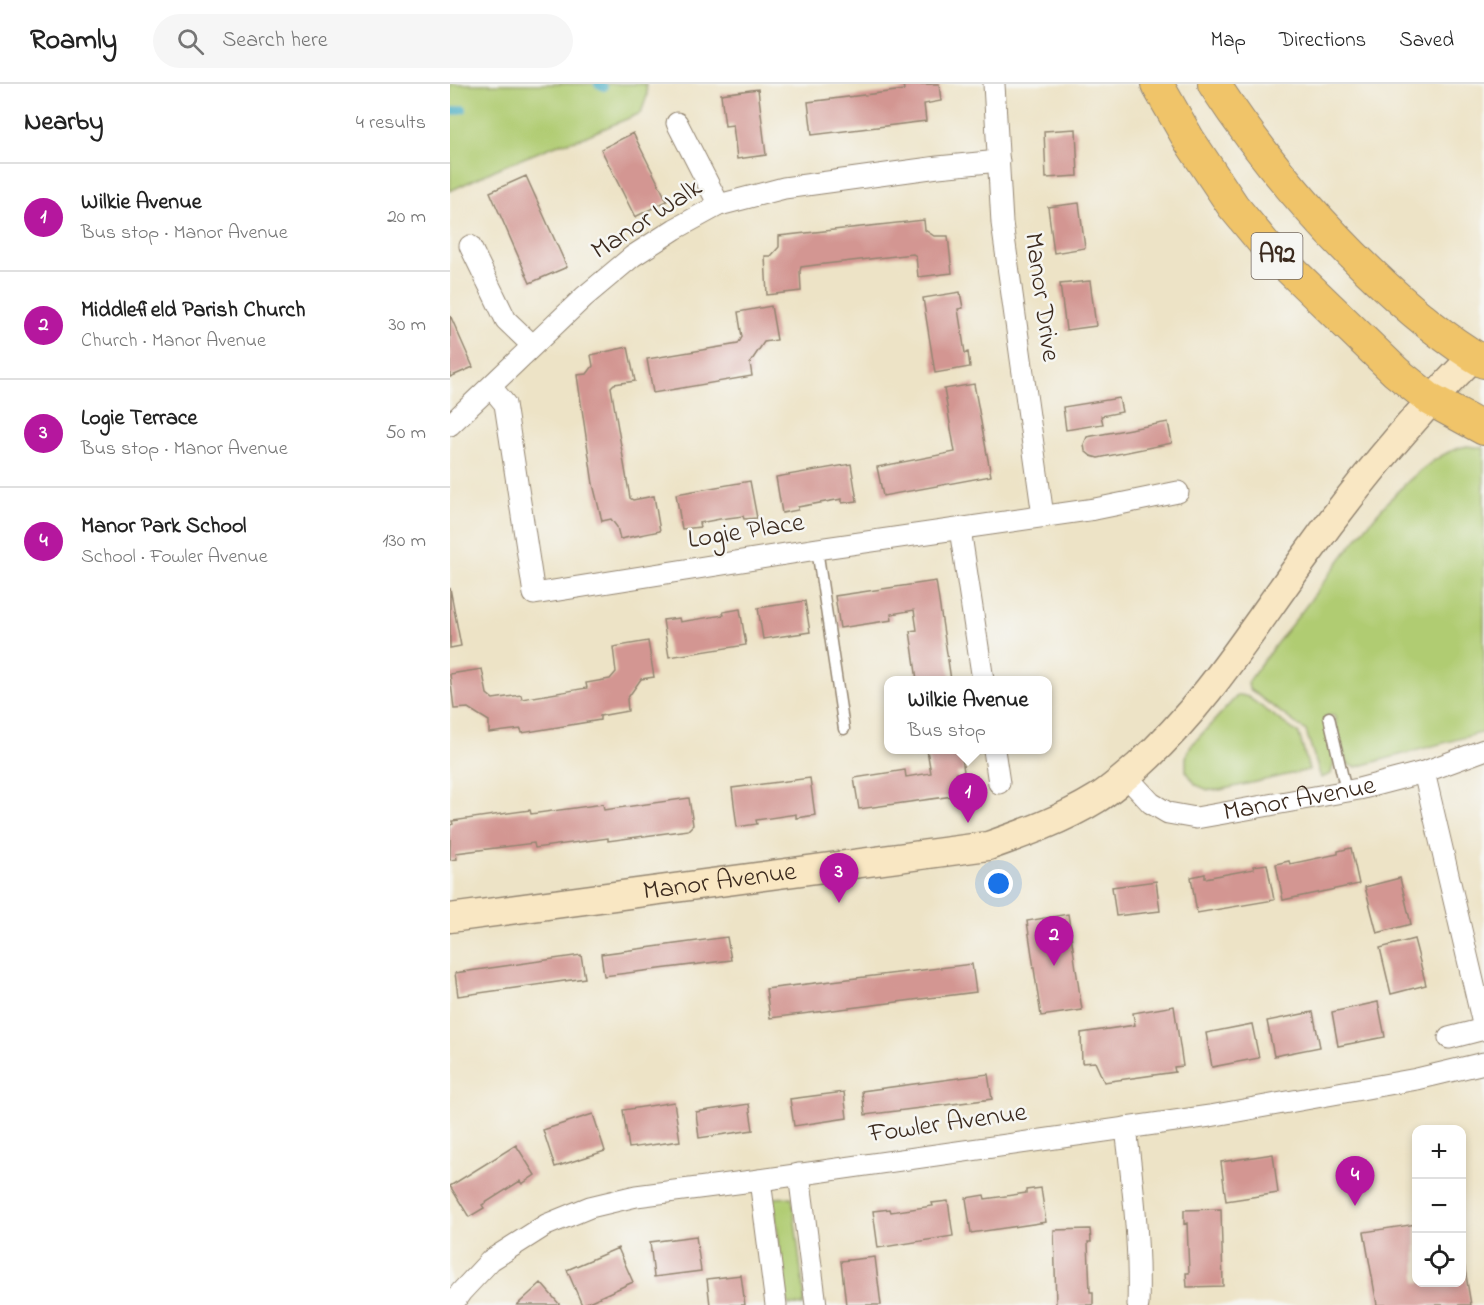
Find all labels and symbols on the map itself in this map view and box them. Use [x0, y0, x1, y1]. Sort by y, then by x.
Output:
street label: Manor Walk [584, 169, 710, 270]
street label: Manor Drive [1013, 230, 1069, 365]
road number: A92 [1252, 233, 1302, 279]
street label: Logie Place [685, 503, 808, 560]
street label: Manor Avenue [1220, 766, 1381, 832]
pin: 1 [948, 774, 988, 823]
street label: Manor Avenue [641, 852, 800, 911]
pin: 3 [820, 854, 858, 903]
your location [984, 869, 1013, 898]
pin: 2 [1034, 916, 1074, 966]
street label: Fowler Avenue [866, 1094, 1030, 1154]
pin: 4 [1336, 1156, 1374, 1206]

